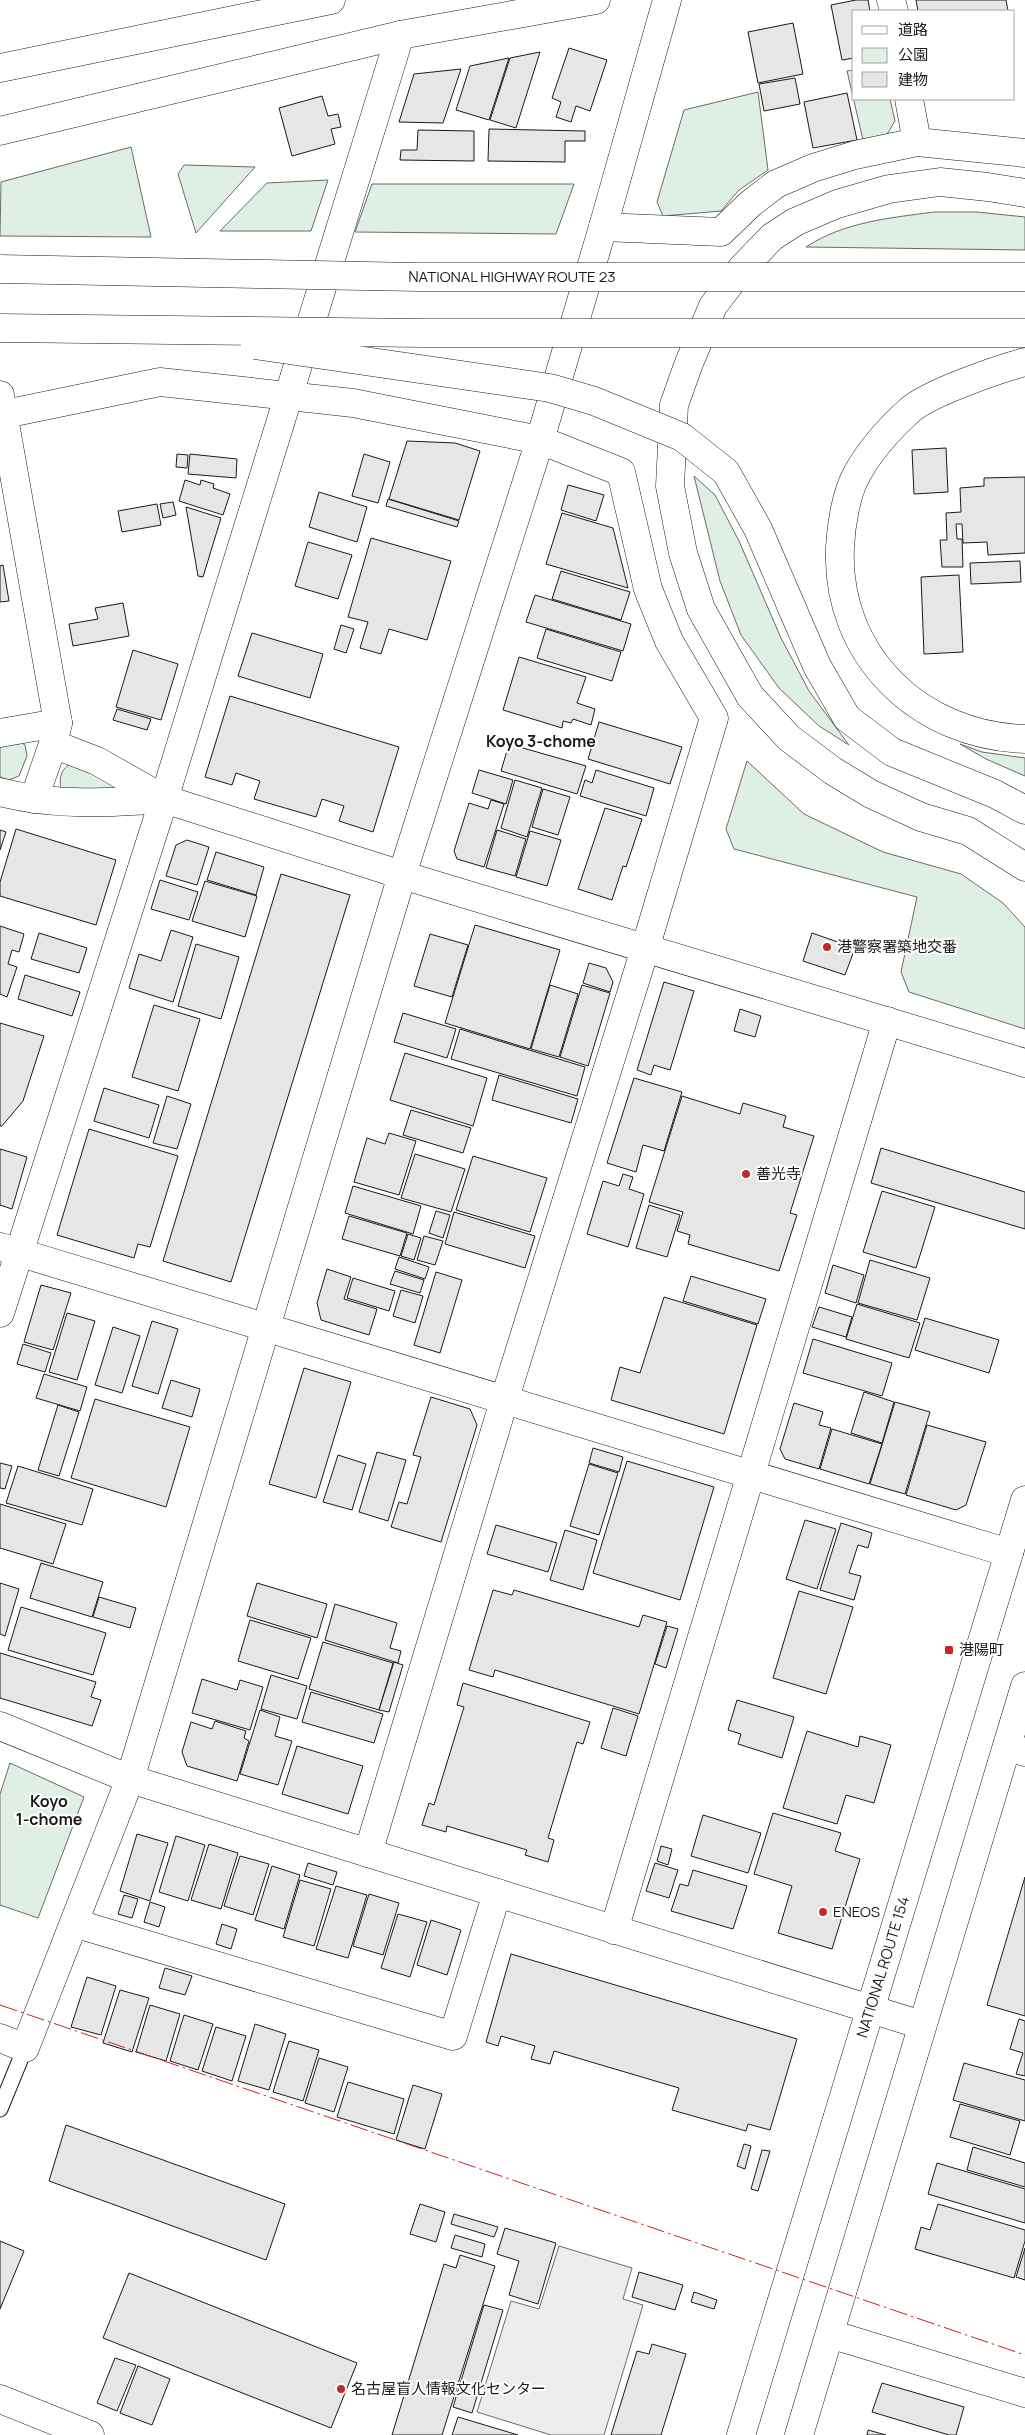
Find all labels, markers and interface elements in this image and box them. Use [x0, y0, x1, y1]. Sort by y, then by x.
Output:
legend [852, 10, 1015, 100]
text: 道路 [898, 19, 928, 40]
text: 公園 [898, 44, 928, 65]
text: 建物 [898, 69, 928, 90]
street label: NATIONAL HIGHWAY ROUTE 23 [408, 266, 616, 287]
district label: Koyo 3-chome [486, 730, 596, 752]
place label: 港警察署築地交番 [837, 936, 957, 957]
marker: 港警察署築地交番 [821, 941, 833, 953]
place label: 善光寺 [756, 1163, 801, 1184]
marker: 善光寺 [740, 1168, 752, 1180]
place label: 港陽町 [959, 1639, 1004, 1660]
marker: 港陽町 [943, 1644, 955, 1656]
district label: Koyo 1-chome [16, 1790, 83, 1830]
street label: NATIONAL ROUTE 154 [851, 1894, 914, 2040]
place label: ENEOS [833, 1901, 880, 1922]
marker: ENEOS [817, 1906, 829, 1918]
place label: 名古屋盲人情報文化センター [351, 2378, 546, 2399]
marker: 名古屋盲人情報文化センター [335, 2383, 347, 2395]

